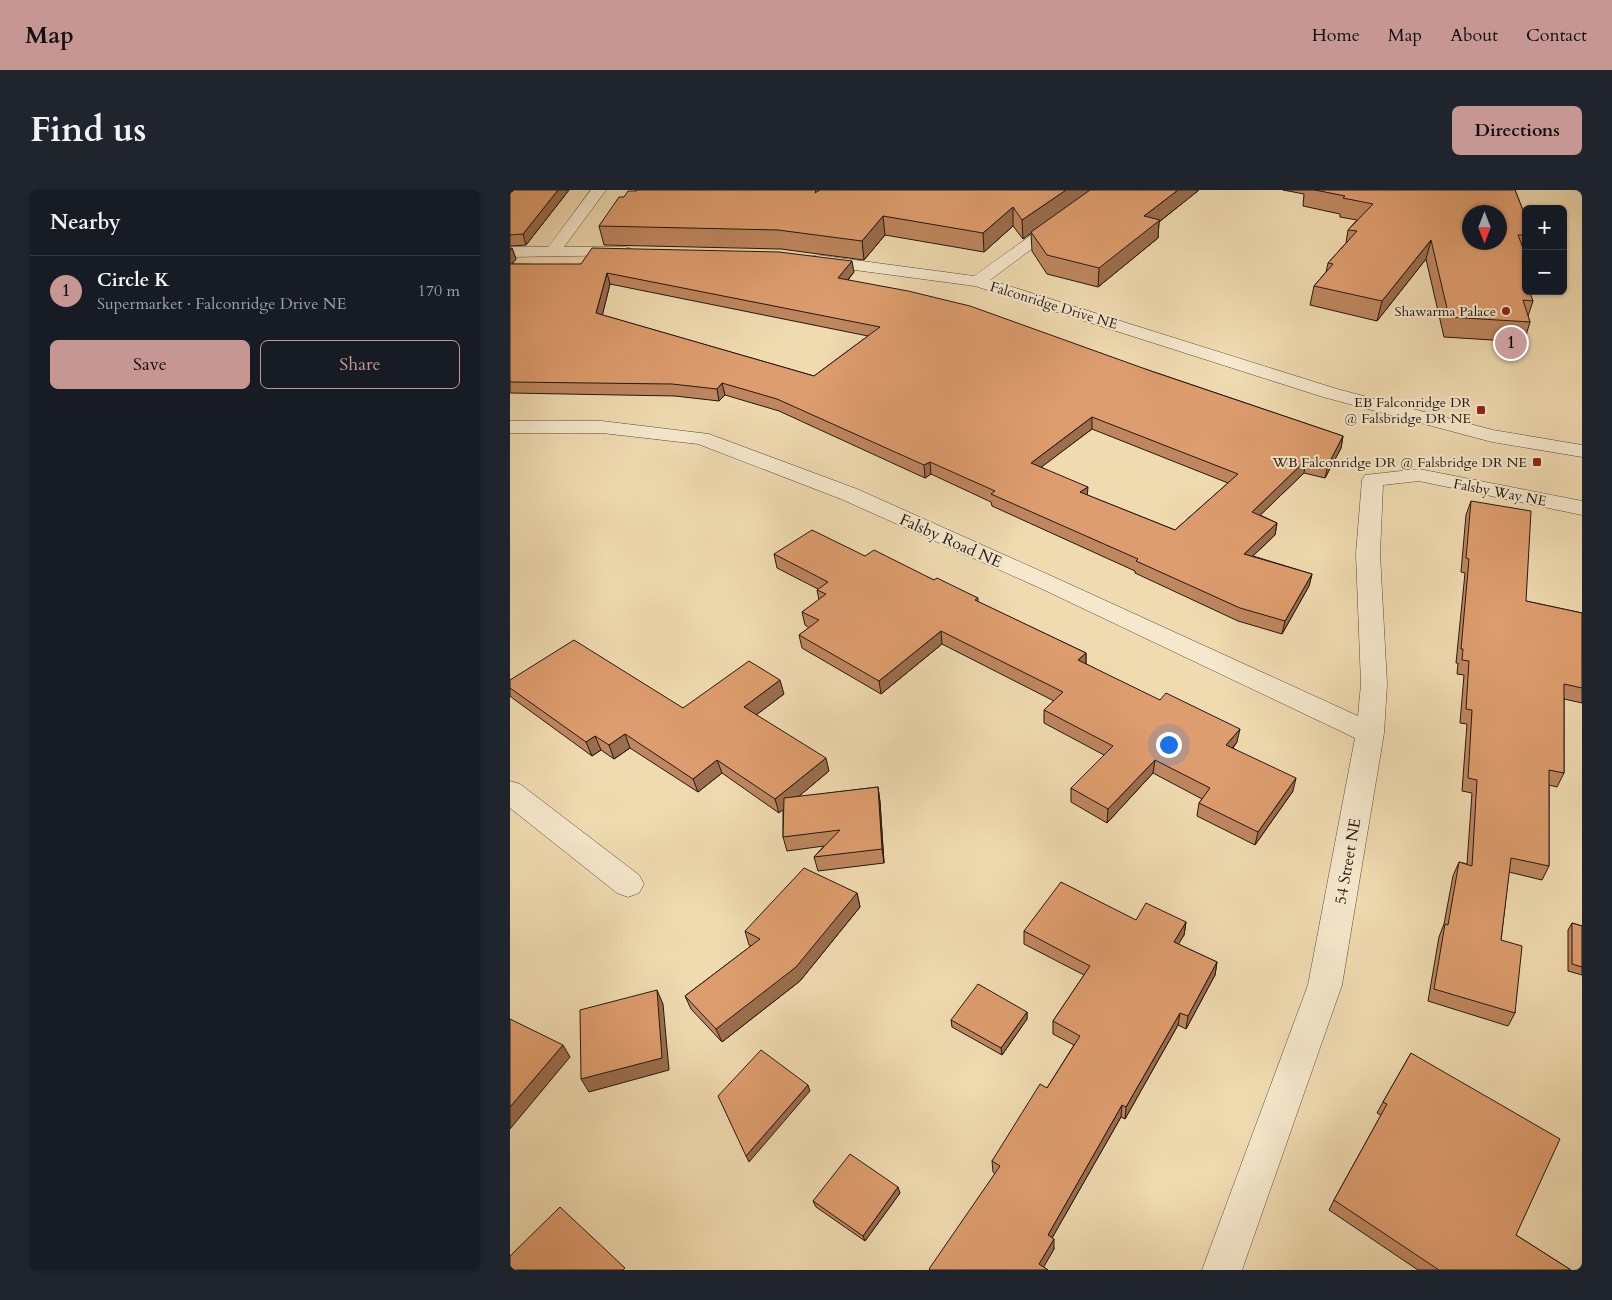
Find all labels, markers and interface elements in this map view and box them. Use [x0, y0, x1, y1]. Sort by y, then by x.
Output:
text: Map [25, 19, 74, 52]
text: Home [1312, 23, 1360, 48]
text: Map [1388, 23, 1422, 48]
text: About [1450, 23, 1498, 48]
text: Contact [1526, 23, 1587, 48]
text: Find us [30, 106, 146, 154]
button: Directions [1452, 106, 1582, 155]
north arrow [1462, 205, 1507, 250]
map controls [1522, 205, 1567, 295]
button: + [1522, 205, 1567, 250]
text: Nearby [50, 208, 121, 237]
button: − [1522, 250, 1567, 295]
text: Circle K [97, 267, 170, 293]
street label: Falconridge Drive NE [988, 277, 1120, 334]
text: 1 [62, 280, 70, 302]
text: 170 m [418, 280, 460, 302]
text: Supermarket · Falconridge Drive NE [97, 293, 346, 315]
place label: Shawarma Palace [1395, 302, 1496, 321]
marker: Shawarma Palace [1500, 305, 1512, 317]
pin: 1 [1495, 324, 1527, 362]
button: Save [50, 340, 250, 389]
button: Share [260, 340, 460, 389]
place label: EB Falconridge DR @ Falsbridge DR NE [1344, 393, 1471, 428]
marker: EB Falconridge DR @ Falsbridge DR NE [1475, 404, 1487, 416]
place label: WB Falconridge DR @ Falsbridge DR NE [1271, 453, 1527, 472]
marker: WB Falconridge DR @ Falsbridge DR NE [1531, 456, 1543, 468]
street label: Falsby Way NE [1452, 474, 1548, 511]
street label: Falsby Road NE [896, 509, 1005, 573]
your location [1156, 732, 1182, 758]
street label: 54 Street NE [1330, 816, 1366, 906]

